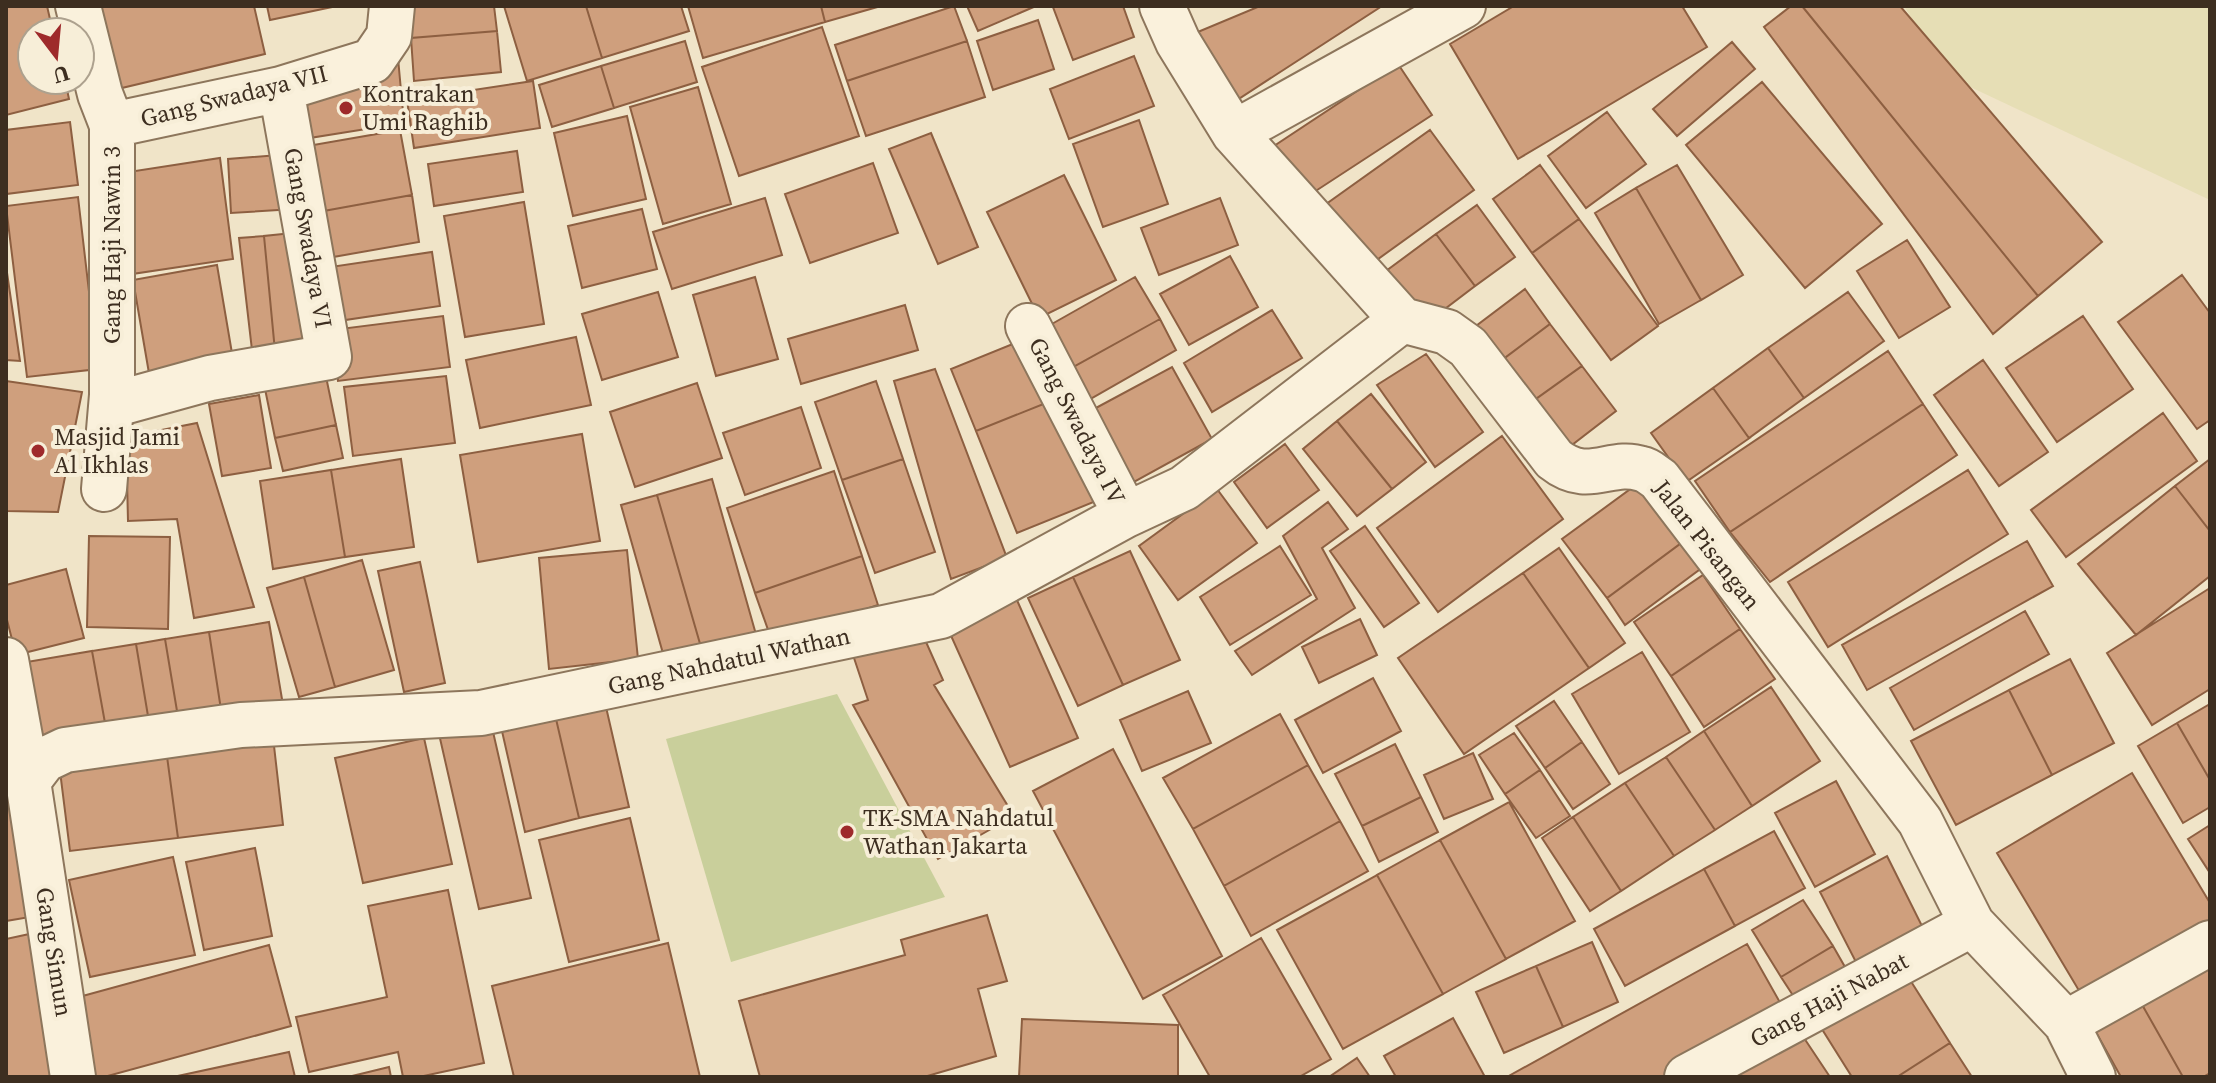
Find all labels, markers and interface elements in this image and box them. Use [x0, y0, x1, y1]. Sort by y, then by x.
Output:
north arrow [16, 16, 96, 96]
street label: Gang Swadaya VII [137, 56, 331, 135]
text: U [50, 59, 73, 92]
place label: Kontrakan Umi Raghib [362, 77, 488, 138]
marker: Kontrakan Umi Raghib [337, 99, 355, 117]
street label: Gang Swadaya VI [276, 145, 341, 331]
street label: Gang Haji Nawin 3 [95, 146, 128, 344]
street label: Gang Swadaya IV [1021, 332, 1134, 510]
place label: Masjid Jami Al Ikhlas [54, 420, 180, 481]
marker: Masjid Jami Al Ikhlas [29, 442, 47, 460]
street label: Jalan Pisangan [1645, 472, 1769, 617]
street label: Gang Nahdatul Wathan [605, 619, 853, 702]
place label: TK-SMA Nahdatul Wathan Jakarta [863, 801, 1054, 862]
marker: TK-SMA Nahdatul Wathan Jakarta [838, 823, 856, 841]
street label: Gang Simun [28, 885, 81, 1019]
street label: Gang Haji Nabat [1744, 944, 1914, 1055]

